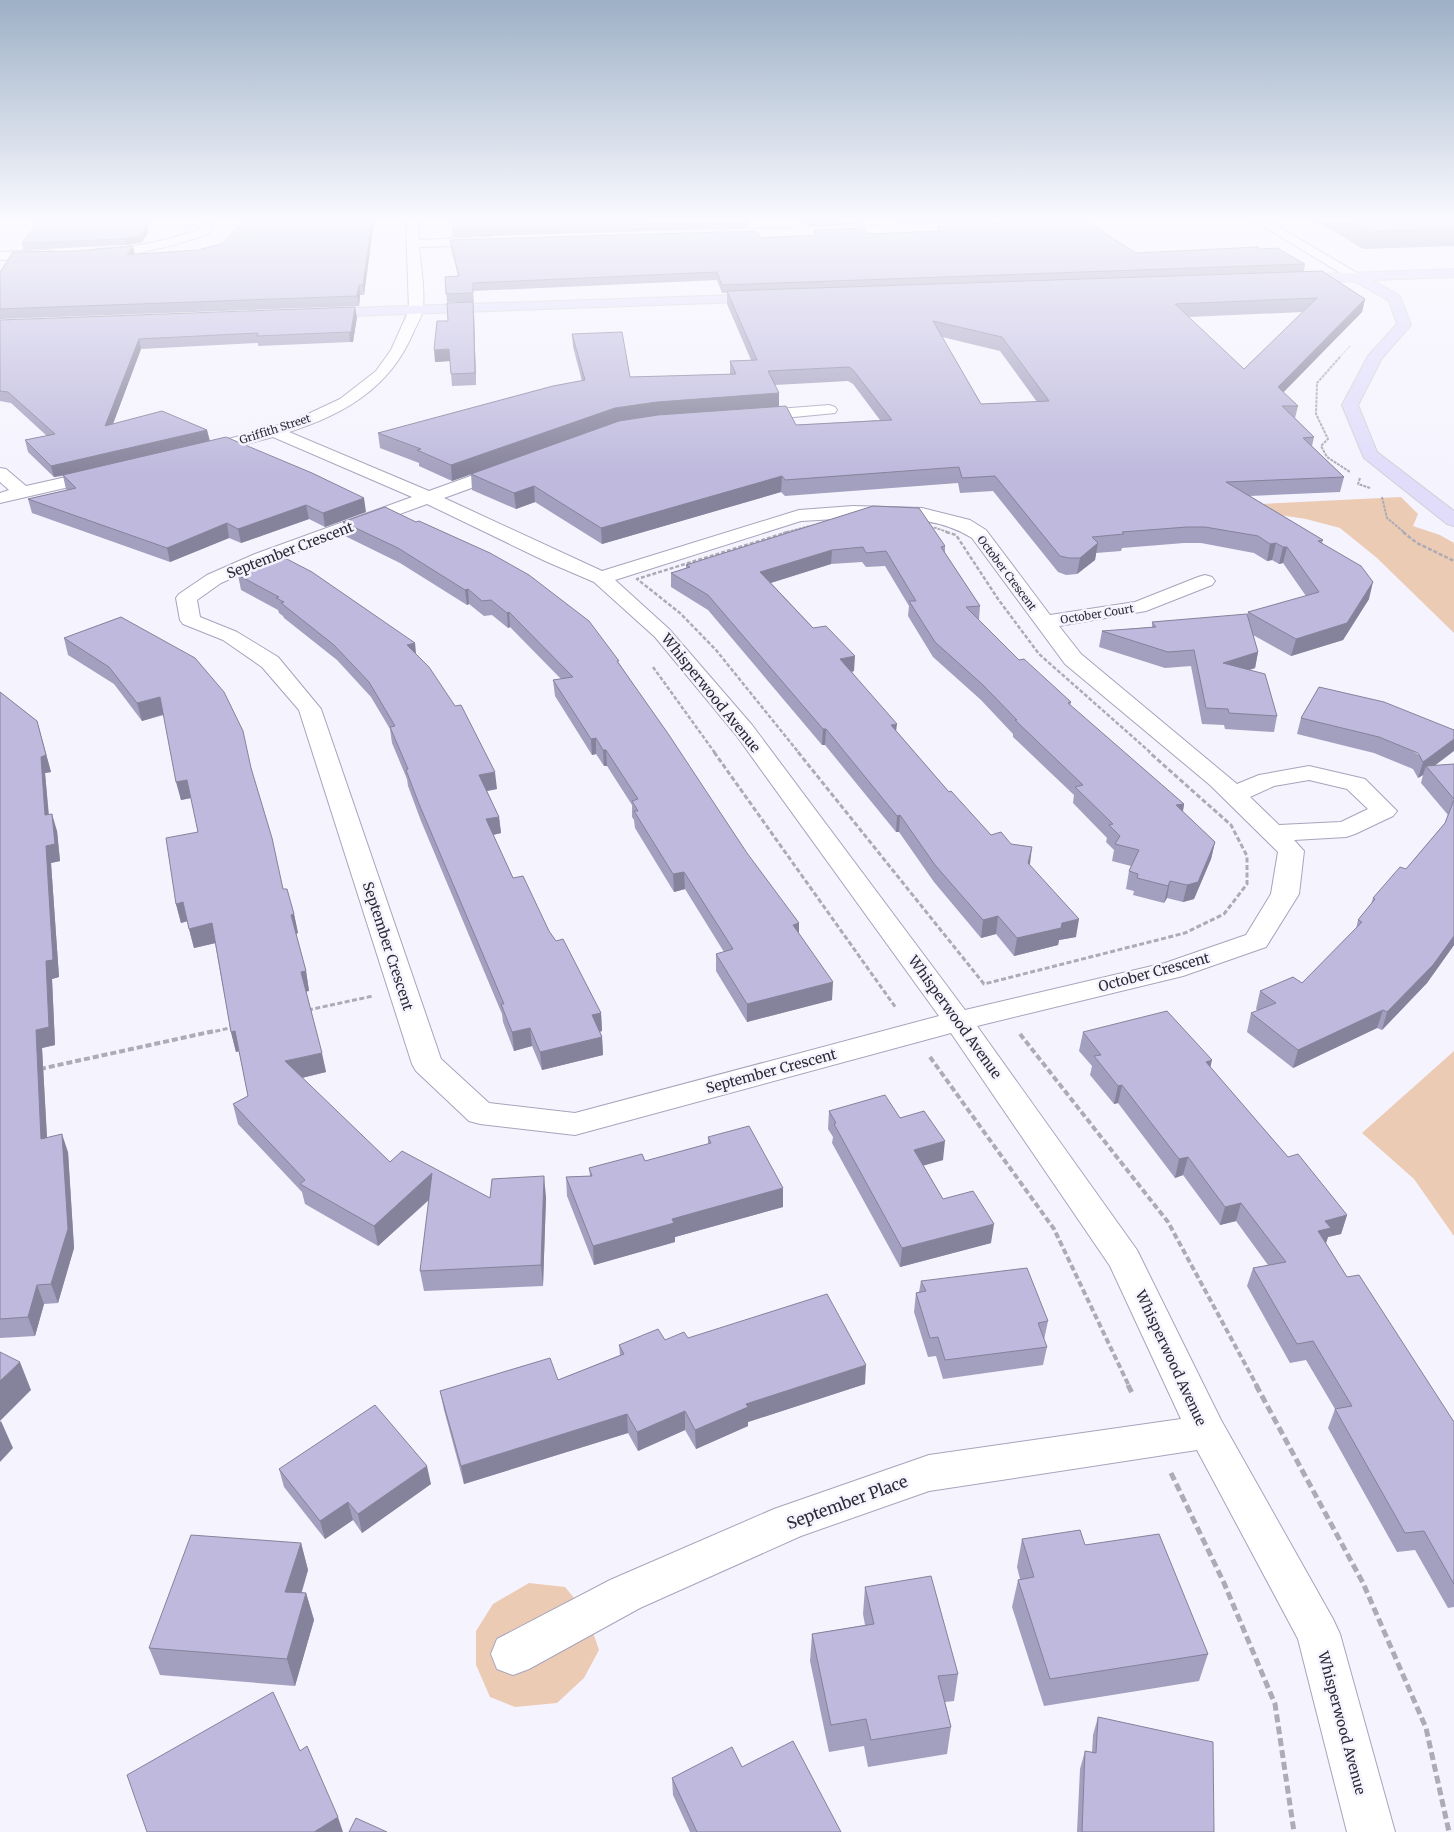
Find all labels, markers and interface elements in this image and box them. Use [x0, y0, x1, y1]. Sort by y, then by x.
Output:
street label: Griffith Street [238, 411, 313, 447]
street label: September Crescent [224, 517, 356, 582]
street label: October Crescent [974, 533, 1040, 614]
street label: October Court [1059, 601, 1135, 627]
street label: Whisperwood Avenue [657, 629, 764, 756]
street label: September Crescent [359, 879, 417, 1013]
street label: October Crescent [1096, 948, 1212, 996]
street label: Whisperwood Avenue [904, 951, 1006, 1082]
street label: September Crescent [704, 1045, 839, 1097]
street label: Whisperwood Avenue [1131, 1286, 1210, 1429]
street label: September Place [784, 1471, 910, 1533]
street label: Whisperwood Avenue [1314, 1649, 1370, 1797]

